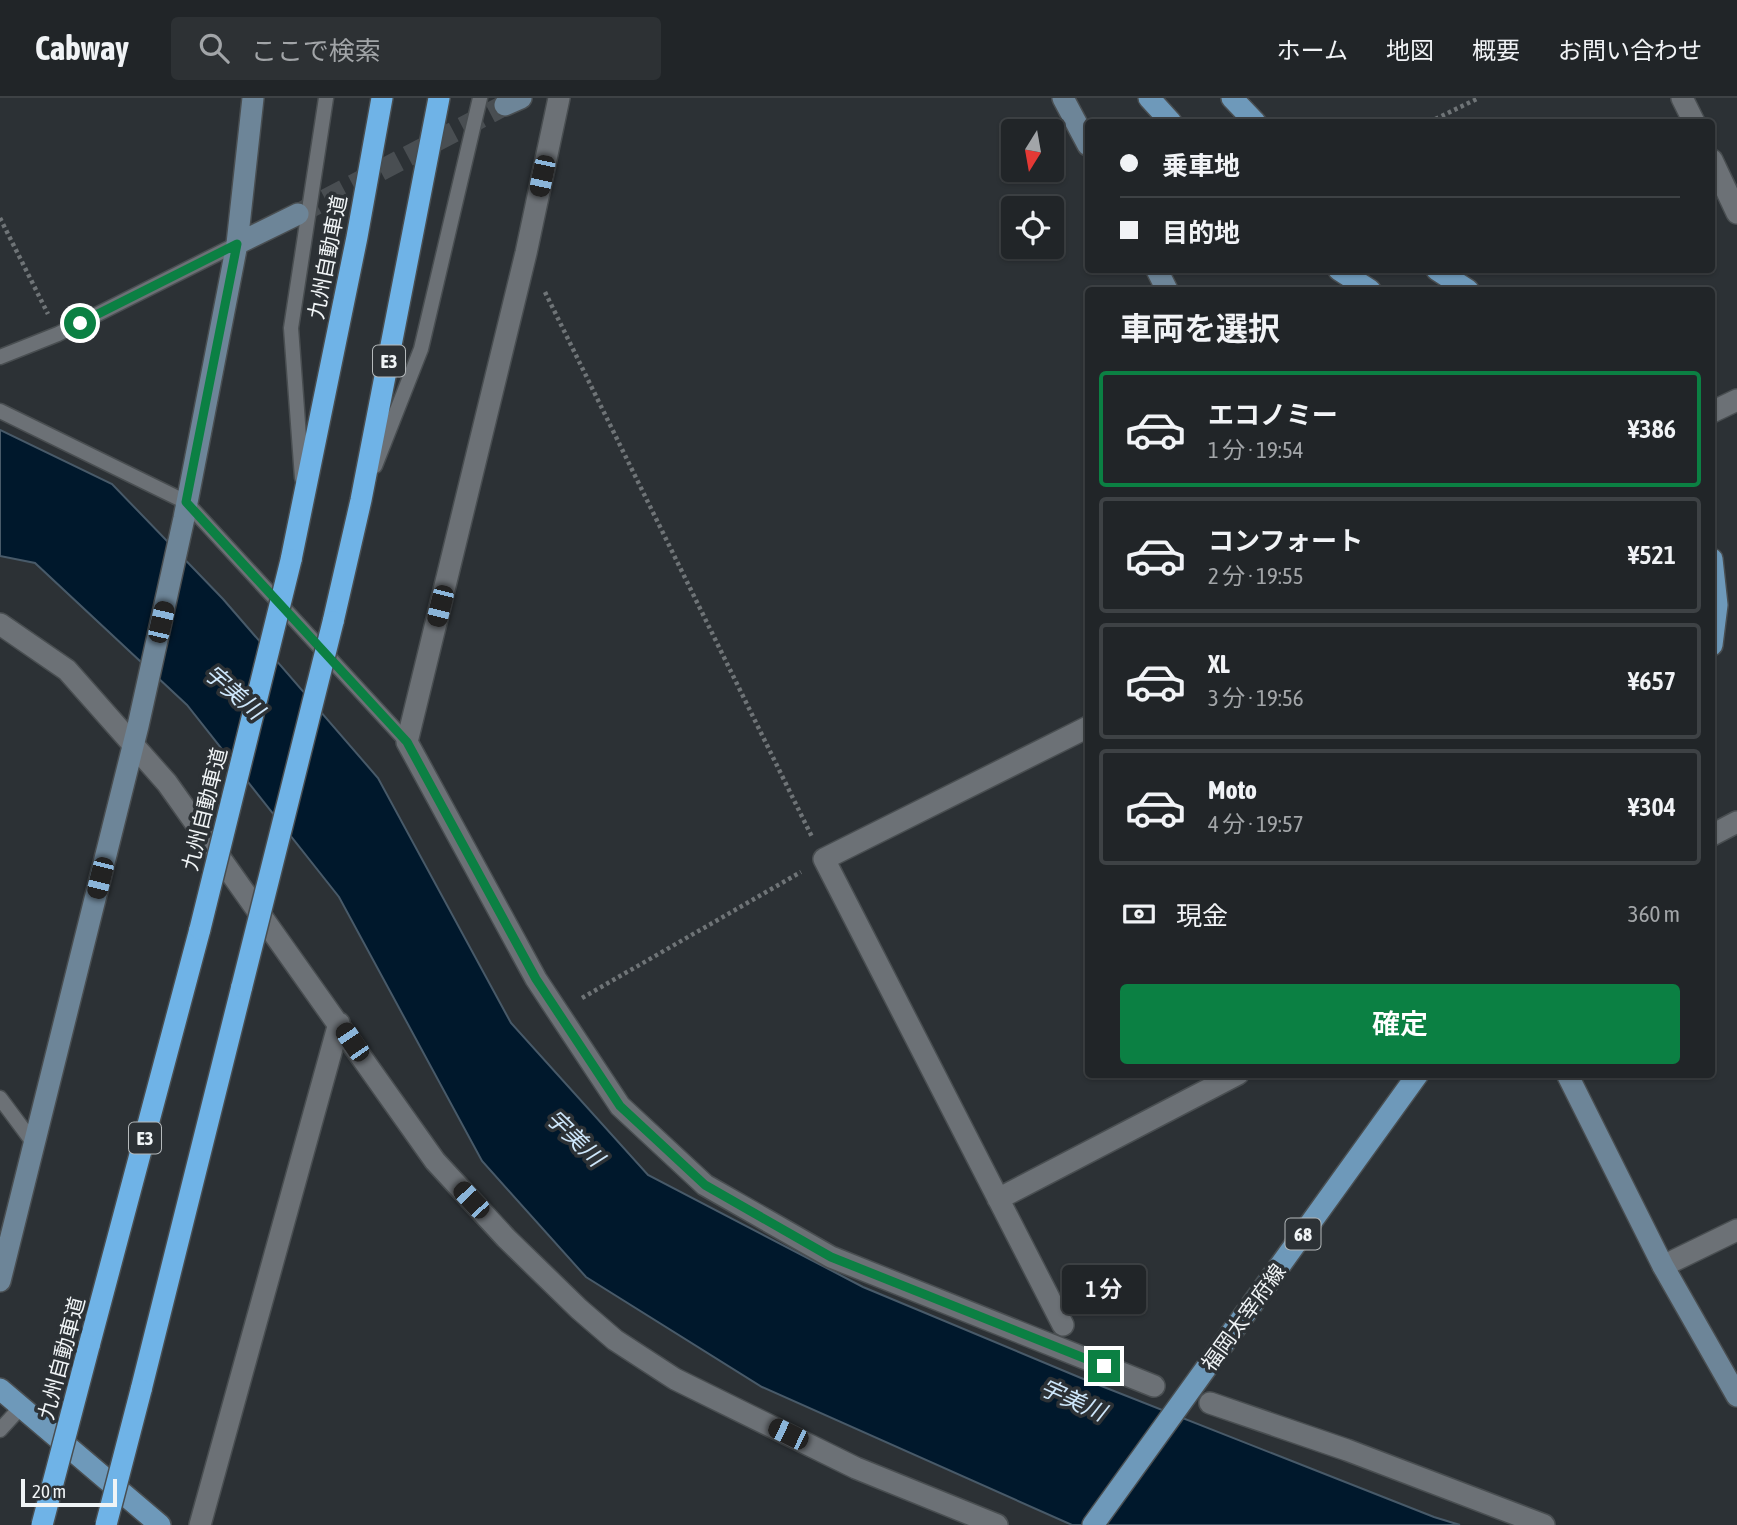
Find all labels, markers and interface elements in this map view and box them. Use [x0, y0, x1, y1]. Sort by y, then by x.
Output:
search box [171, 17, 661, 80]
text: Cabway [35, 29, 129, 67]
icon: search [195, 29, 233, 67]
text: ここで検索 [251, 36, 381, 66]
text: ホーム [1277, 37, 1348, 64]
text: 地図 [1386, 37, 1434, 64]
text: 概要 [1472, 37, 1520, 64]
text: お問い合わせ [1558, 37, 1702, 64]
north arrow [1001, 119, 1064, 182]
map controls [1001, 119, 1064, 259]
text: 乗車地 [1162, 151, 1240, 181]
car [528, 153, 557, 199]
street label: 九州自動車道 [303, 193, 351, 321]
button: locate [1001, 196, 1064, 259]
text: 目的地 [1162, 218, 1240, 248]
route start [64, 307, 96, 339]
text: 車両を選択 [1120, 310, 1280, 347]
road number: E3 [373, 345, 405, 376]
icon: car [1124, 398, 1187, 461]
text: エコノミー [1208, 400, 1338, 430]
text: ¥386 [1628, 414, 1676, 444]
text: 1 分 · 19:54 [1208, 437, 1304, 463]
icon: car [1124, 524, 1187, 587]
text: コンフォート [1208, 526, 1363, 556]
text: ¥521 [1628, 540, 1676, 570]
text: 2 分 · 19:55 [1208, 563, 1304, 589]
car [425, 583, 456, 629]
car [147, 599, 176, 645]
text: XL [1208, 649, 1230, 679]
icon: car [1124, 650, 1187, 713]
water label: 宇美川 [199, 660, 271, 726]
text: ¥657 [1628, 666, 1676, 696]
text: 3 分 · 19:56 [1208, 685, 1304, 711]
street label: 九州自動車道 [177, 745, 231, 873]
text: Moto [1208, 775, 1257, 805]
icon: car [1124, 776, 1187, 839]
text: ¥304 [1628, 792, 1676, 822]
text: 4 分 · 19:57 [1208, 811, 1304, 837]
car [85, 855, 116, 901]
icon: cash [1120, 895, 1158, 933]
text: 現金 [1176, 901, 1228, 931]
text: 360 m [1628, 901, 1680, 927]
button: 確定 [1120, 984, 1680, 1064]
car [332, 1019, 373, 1065]
water label: 宇美川 [541, 1105, 611, 1173]
road number: E3 [129, 1122, 161, 1154]
car [449, 1177, 494, 1223]
road number: 68 [1286, 1218, 1320, 1250]
street label: 福岡太宰府線 [1196, 1259, 1290, 1375]
callout: 1 分 [1062, 1264, 1146, 1314]
text: 1 分 [1086, 1276, 1122, 1302]
street label: 九州自動車道 [33, 1294, 89, 1422]
route end [1088, 1350, 1120, 1382]
water label: 宇美川 [1036, 1374, 1113, 1427]
car [765, 1415, 812, 1453]
scale bar [21, 1476, 117, 1508]
text: 20 m [32, 1480, 66, 1502]

